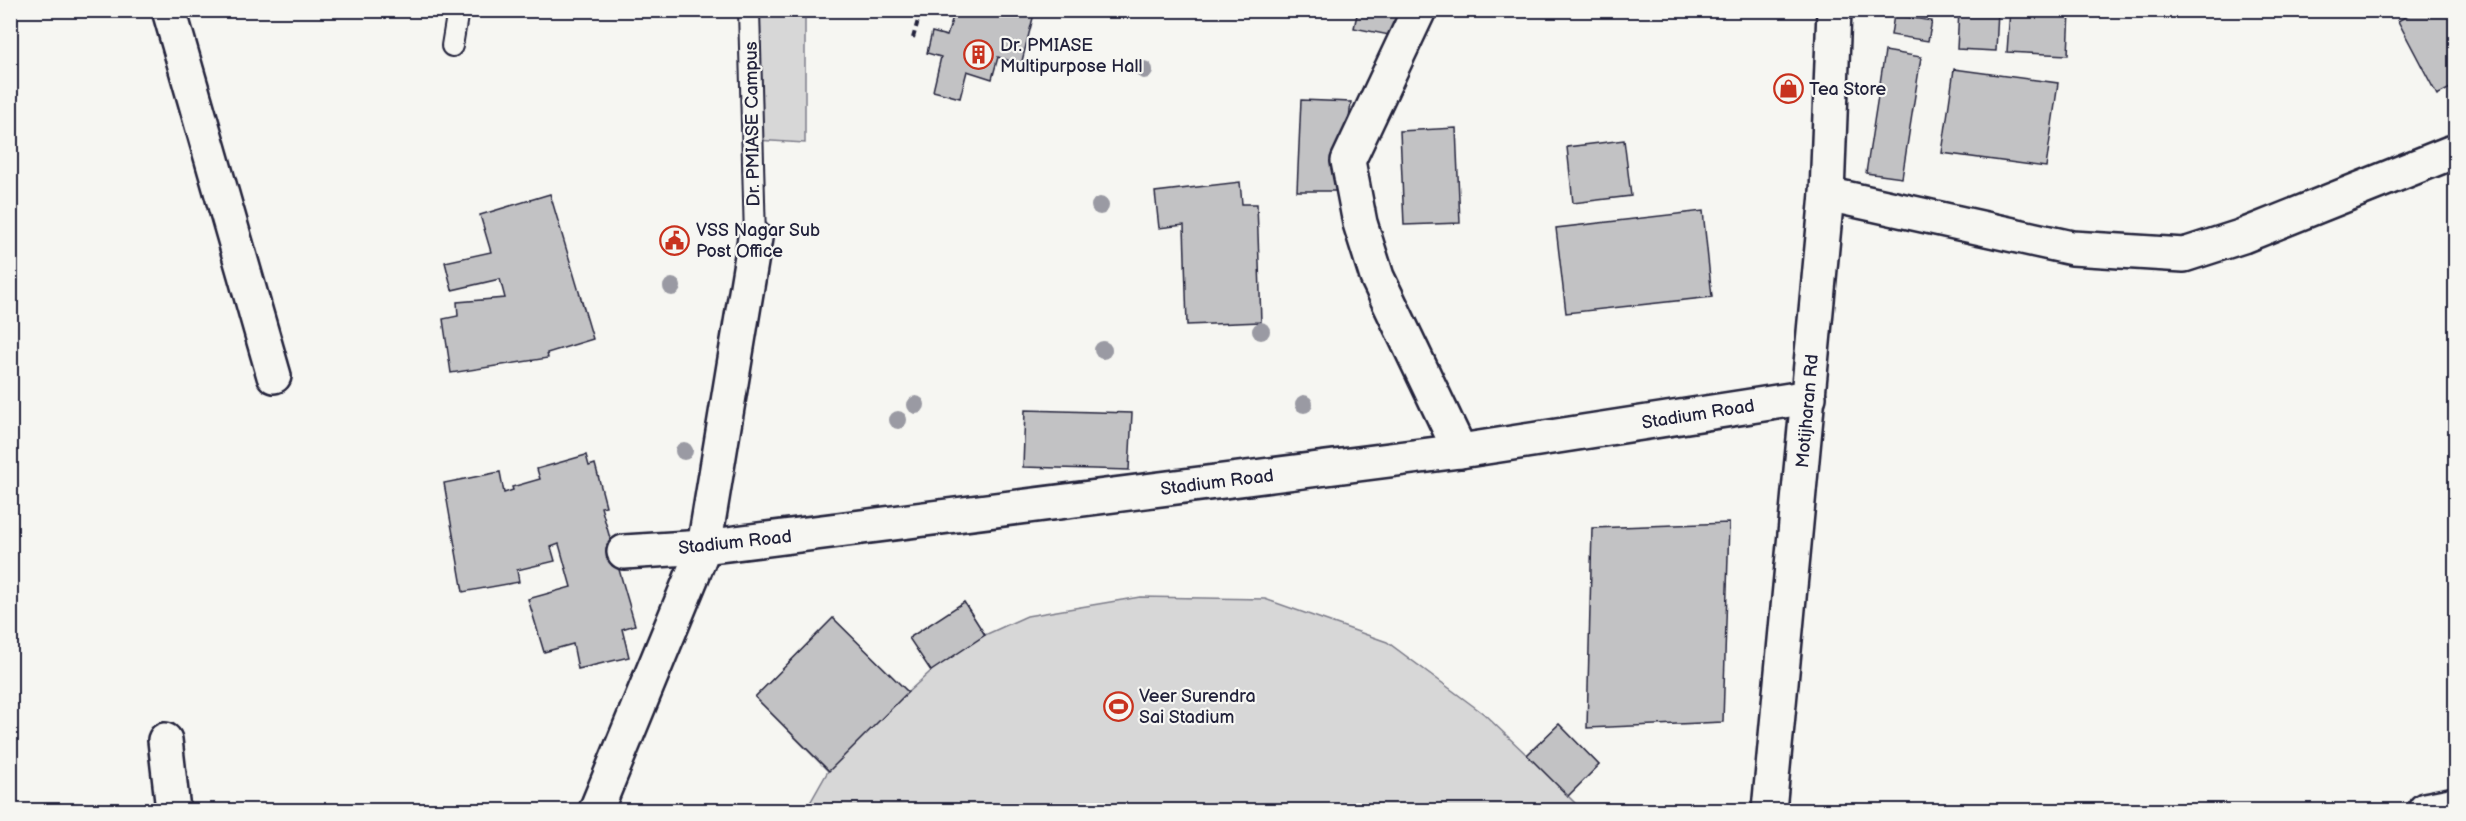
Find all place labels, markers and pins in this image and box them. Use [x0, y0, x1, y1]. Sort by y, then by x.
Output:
place label: Dr. PMIASE Multipurpose Hall [1000, 35, 1143, 77]
building icon: Dr. PMIASE Multipurpose Hall [963, 39, 995, 71]
shop icon: Tea Store [1772, 73, 1804, 105]
place label: Tea Store [1809, 79, 1887, 100]
place label: VSS Nagar Sub Post Office [696, 220, 820, 262]
public building icon: VSS Nagar Sub Post Office [659, 224, 691, 256]
place label: Veer Surendra Sai Stadium [1139, 686, 1256, 728]
sports icon: Veer Surendra Sai Stadium [1102, 690, 1134, 722]

